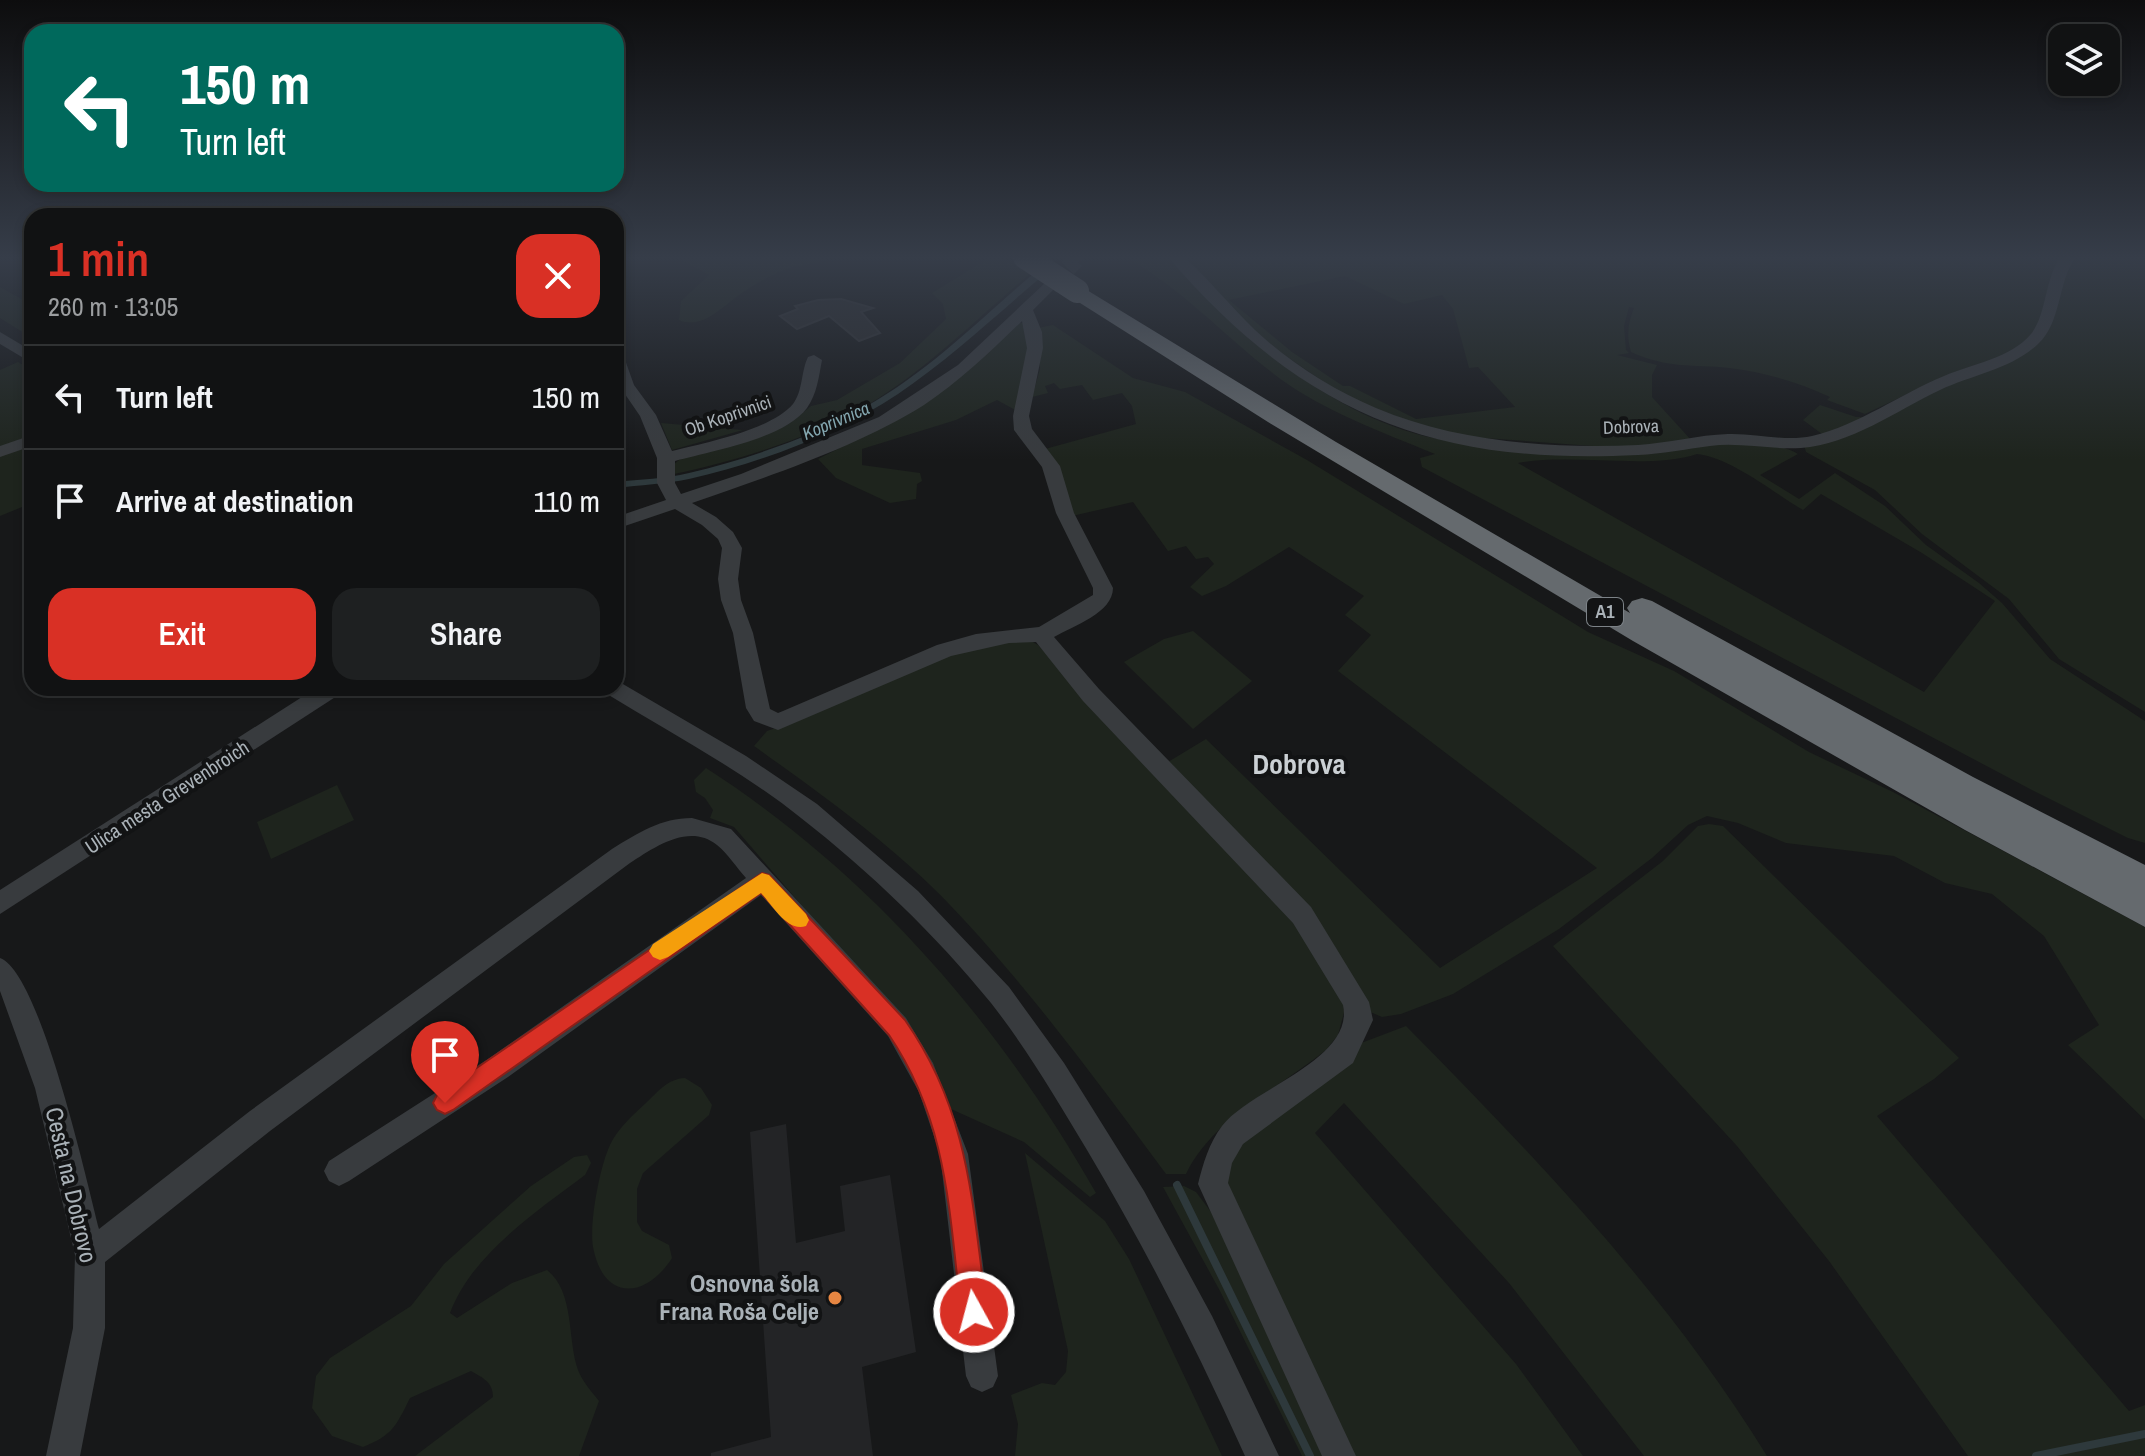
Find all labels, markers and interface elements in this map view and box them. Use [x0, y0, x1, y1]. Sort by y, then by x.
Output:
map controls [2048, 24, 2120, 96]
button: layers [2048, 24, 2120, 96]
text: 150 m [180, 46, 310, 121]
icon: left [48, 56, 152, 160]
text: Turn left [180, 118, 286, 166]
text: 1 min [48, 226, 149, 291]
button: close [516, 234, 600, 318]
text: 260 m · 13:05 [48, 289, 178, 324]
icon: left [48, 375, 92, 419]
text: Turn left [116, 377, 213, 417]
text: 150 m [532, 377, 600, 417]
street label: Ob Koprivnici [681, 389, 775, 442]
water label: Koprivnica [798, 395, 873, 446]
street label: Dobrova [1603, 413, 1659, 440]
icon: arrive [48, 479, 92, 523]
text: Arrive at destination [116, 481, 354, 521]
text: 110 m [533, 481, 600, 521]
button: Exit [48, 588, 316, 680]
button: Share [332, 588, 600, 680]
road number: A1 [1587, 598, 1623, 626]
street label: Ulica mesta Grevenbroich [79, 733, 254, 860]
district label: Dobrova [1252, 745, 1346, 783]
pin [411, 1021, 479, 1103]
icon: arrive [423, 1033, 467, 1077]
street label: Cesta na Dobrovo [39, 1104, 105, 1266]
place label: Osnovna šola Frana Roša Celje [659, 1267, 819, 1327]
position arrow [932, 1270, 1016, 1354]
marker: Osnovna šola Frana Roša Celje [826, 1289, 844, 1307]

